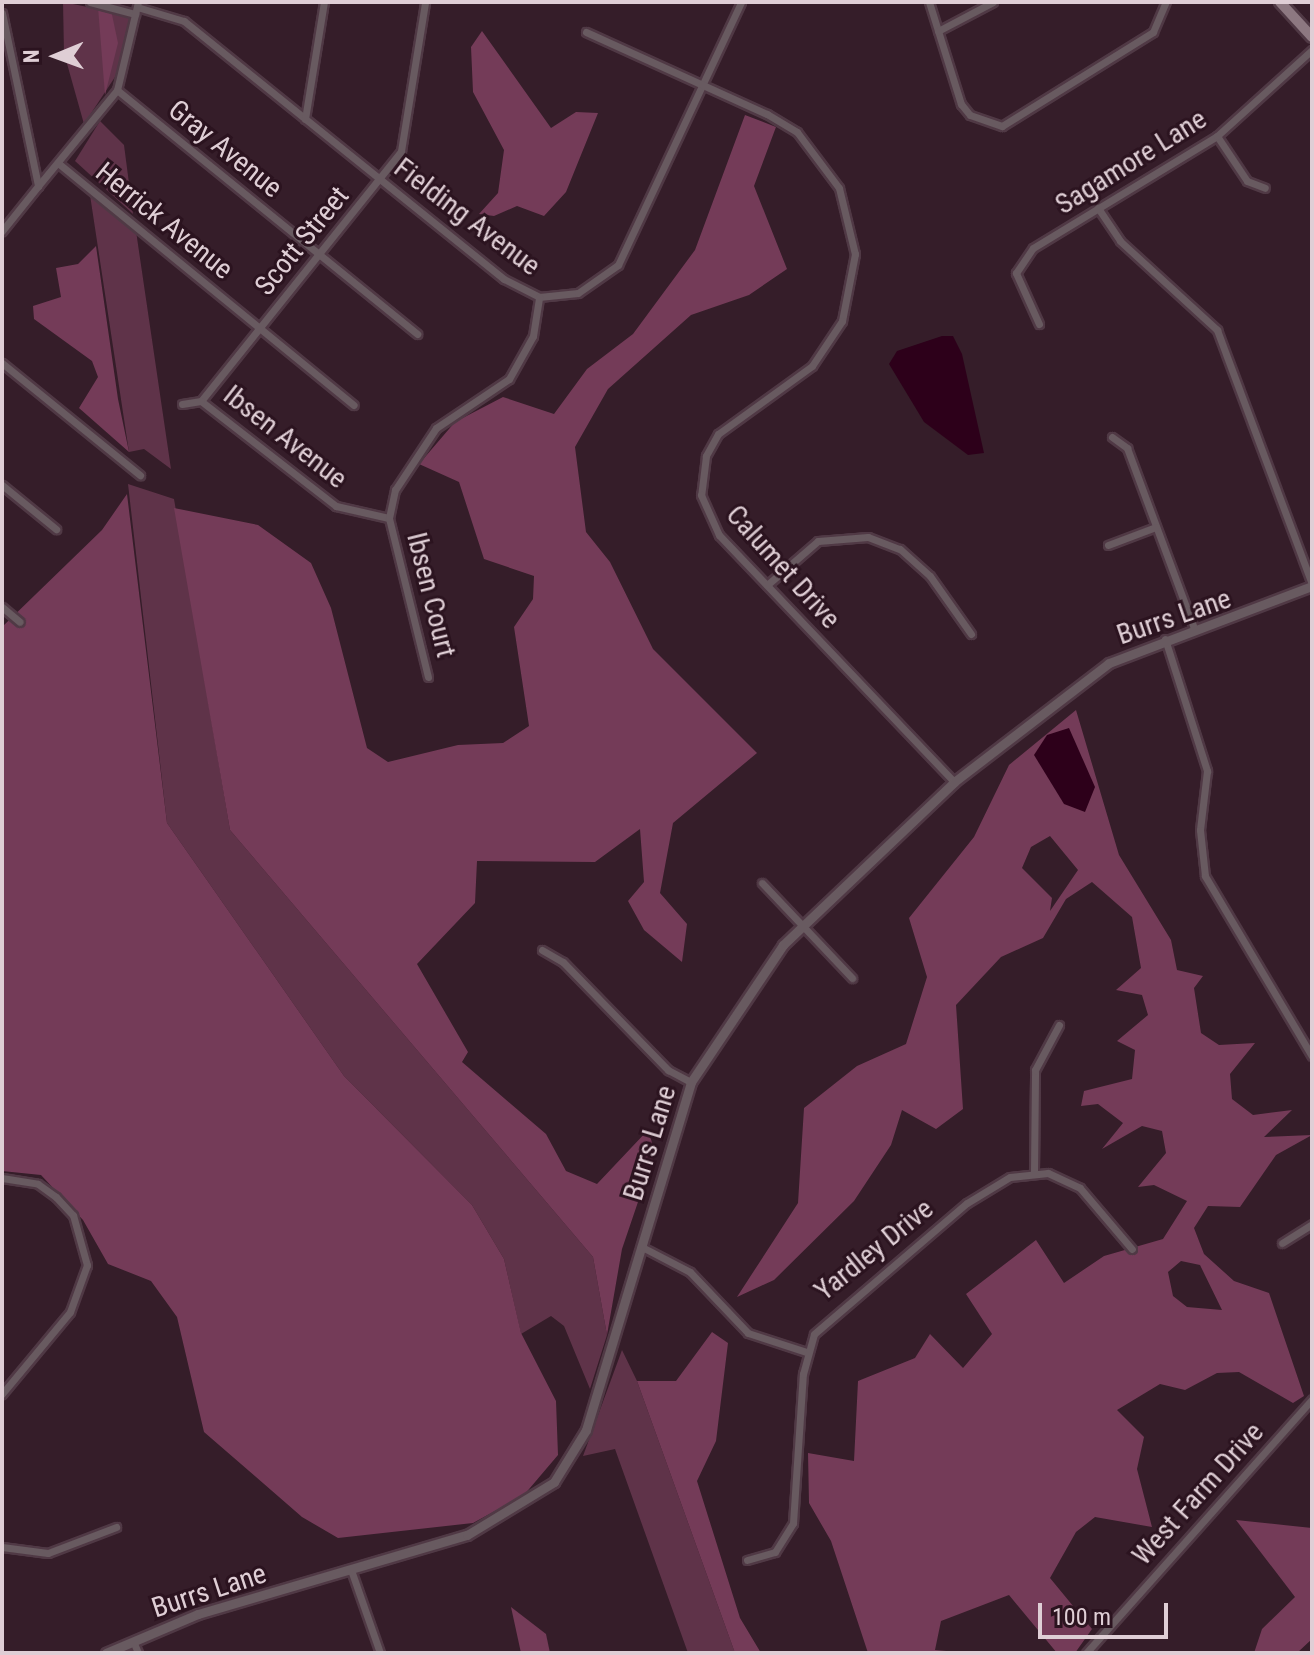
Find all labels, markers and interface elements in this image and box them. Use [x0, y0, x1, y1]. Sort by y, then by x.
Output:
north arrow [16, 16, 96, 96]
text: N [19, 49, 44, 63]
street label: Gray Avenue [161, 93, 289, 205]
street label: Sagamore Lane [1049, 102, 1213, 222]
street label: Fielding Avenue [387, 151, 547, 283]
street label: Herrick Avenue [89, 156, 239, 286]
street label: Scott Street [248, 180, 356, 302]
street label: Ibsen Avenue [217, 378, 353, 496]
street label: Calumet Drive [719, 499, 847, 635]
street label: Ibsen Court [399, 529, 463, 661]
street label: Burrs Lane [1113, 582, 1235, 652]
street label: Burrs Lane [617, 1081, 683, 1205]
street label: Yardley Drive [808, 1192, 940, 1308]
street label: West Farm Drive [1125, 1416, 1271, 1572]
street label: Burrs Lane [147, 1557, 271, 1625]
scale bar [1042, 1587, 1172, 1637]
text: 100 m [1052, 1603, 1111, 1631]

